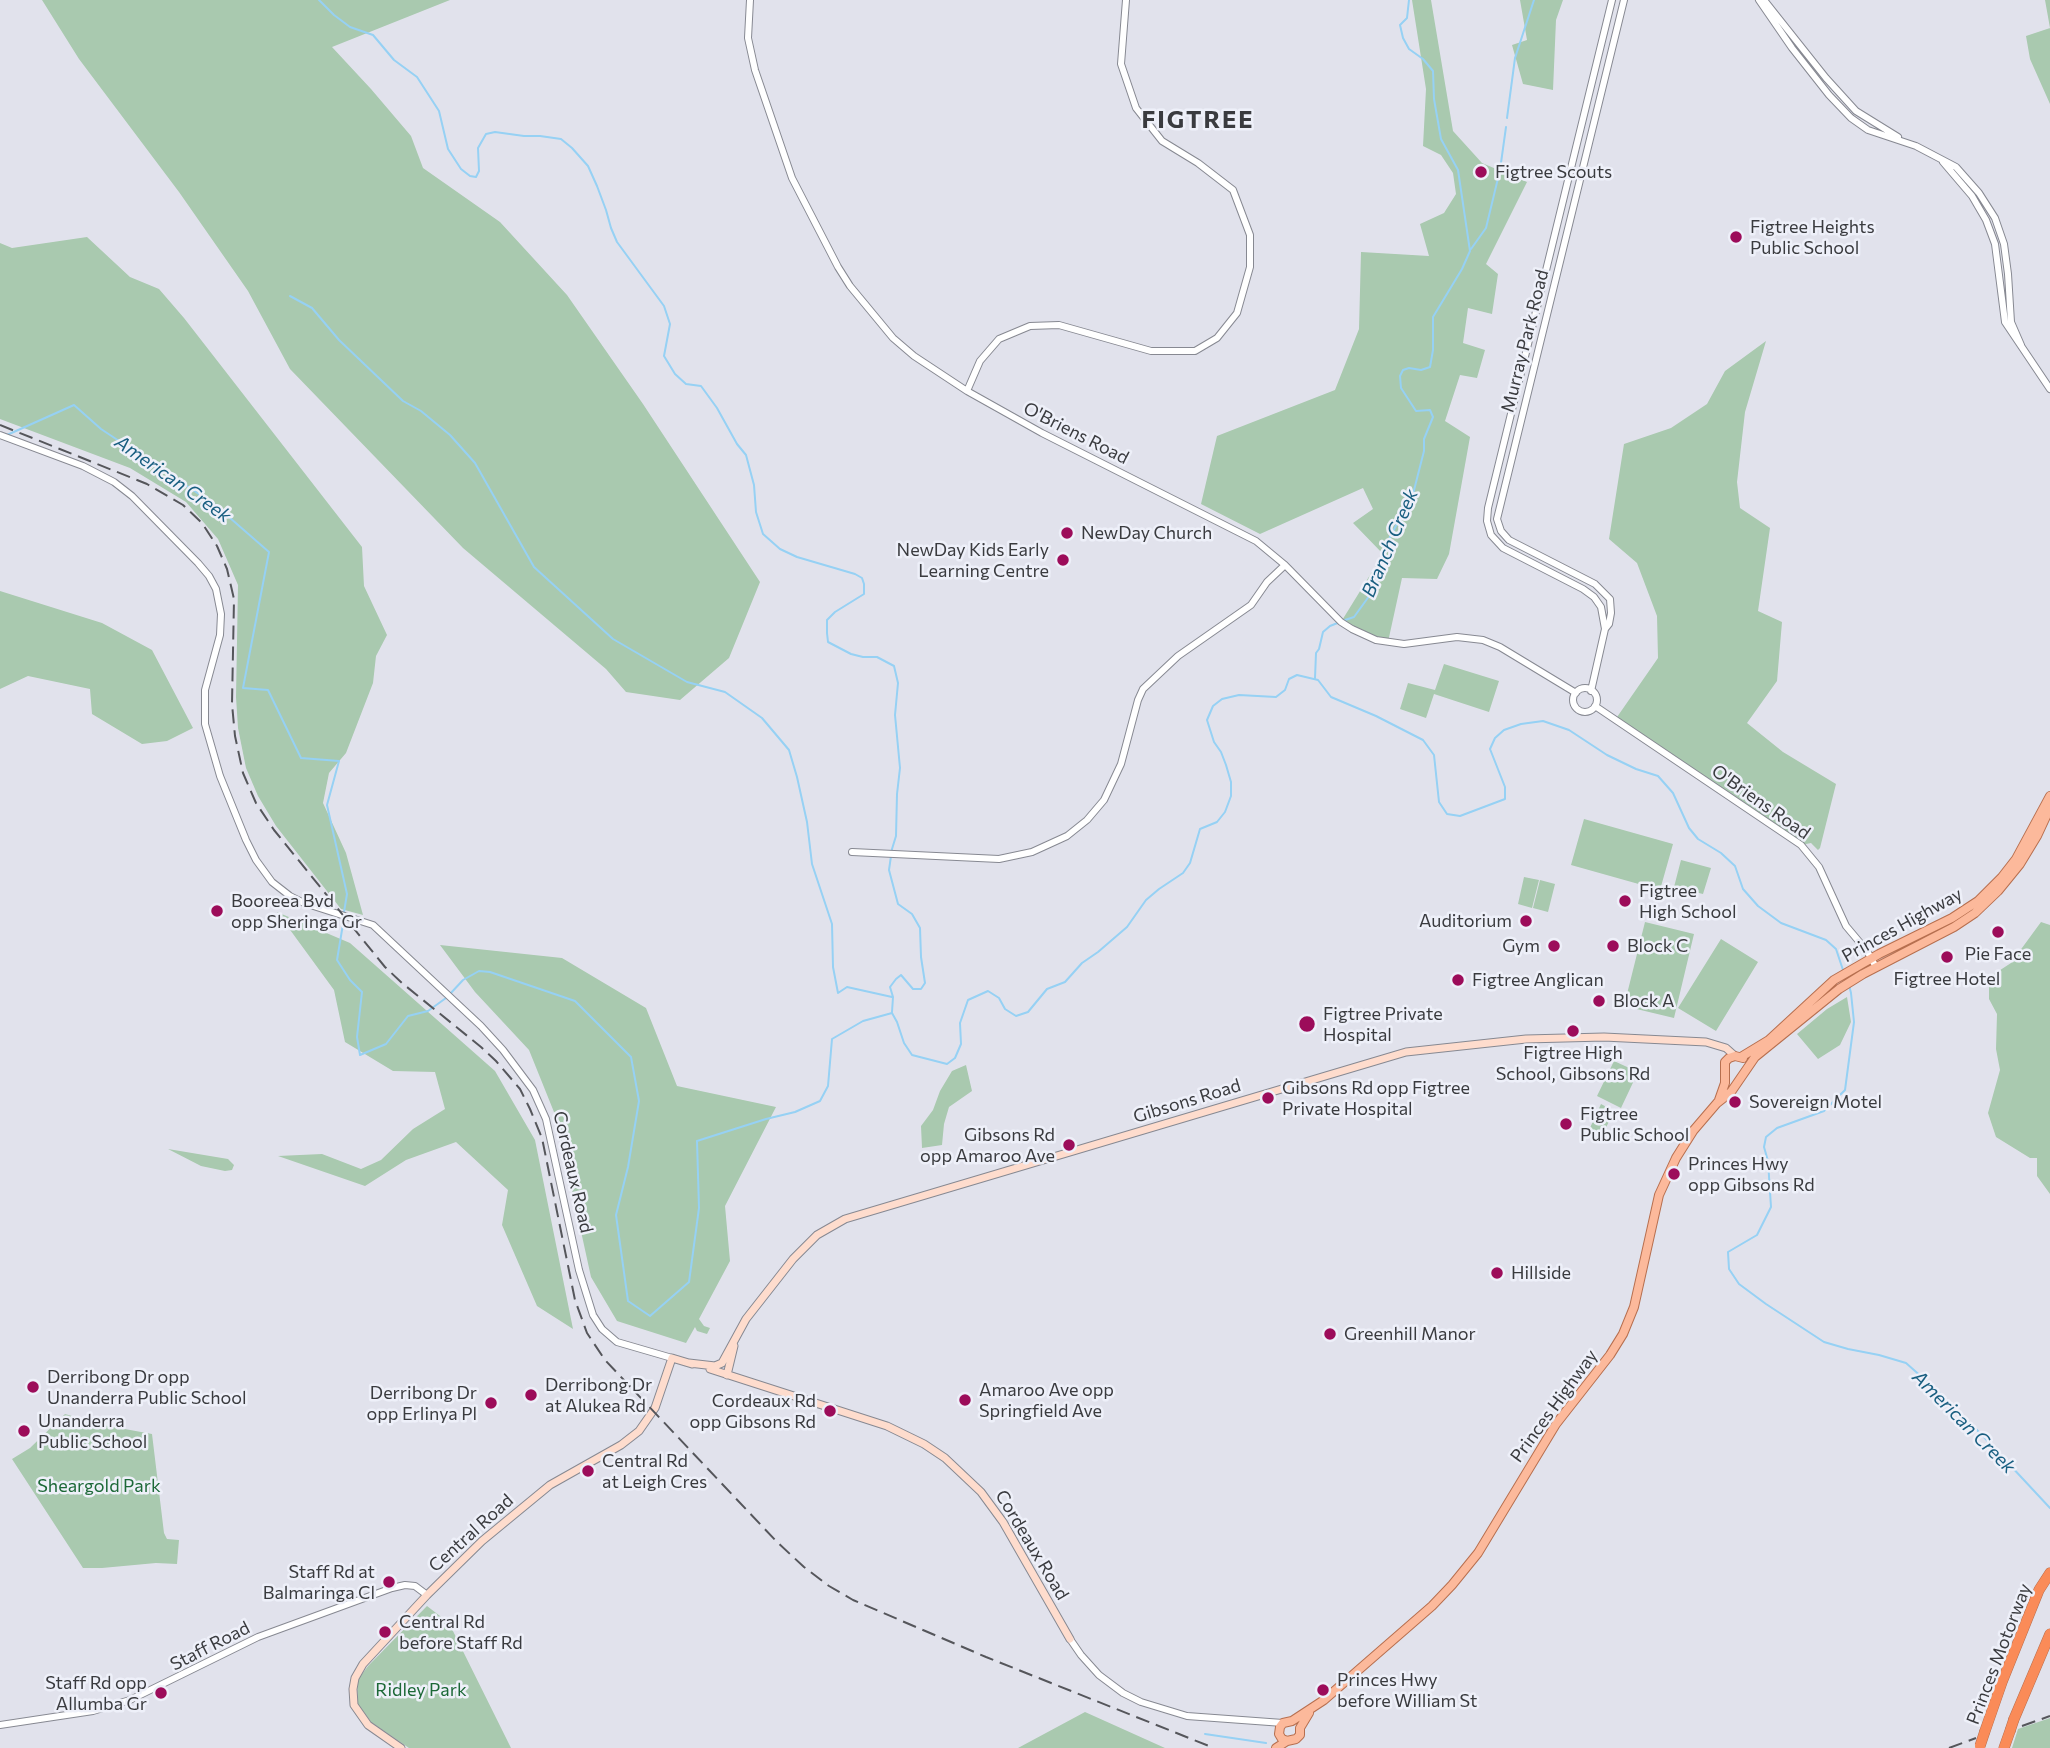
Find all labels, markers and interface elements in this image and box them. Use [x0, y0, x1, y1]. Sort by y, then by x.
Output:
district label: FIGTREE [1142, 106, 1254, 134]
place label: Figtree Scouts [1495, 161, 1612, 183]
marker: Figtree Scouts [1473, 164, 1489, 180]
place label: Figtree Heights Public School [1750, 216, 1875, 258]
marker: Figtree Heights Public School [1728, 229, 1744, 245]
street label: Murray Park Road [1497, 267, 1553, 415]
street label: O'Briens Road [1020, 397, 1132, 469]
water label: American Creek [110, 430, 236, 528]
water label: Branch Creek [1357, 486, 1423, 600]
place label: NewDay Church [1081, 522, 1212, 544]
marker: NewDay Church [1059, 525, 1075, 541]
place label: NewDay Kids Early Learning Centre [897, 539, 1049, 582]
marker: NewDay Kids Early Learning Centre [1055, 552, 1071, 568]
street label: O'Briens Road [1708, 760, 1814, 844]
place label: Figtree High School [1639, 880, 1736, 922]
street label: Princes Highway [1838, 883, 1966, 967]
place label: Booreea Bvd opp Sheringa Gr [231, 890, 362, 932]
marker: Figtree High School [1617, 893, 1633, 909]
marker: Booreea Bvd opp Sheringa Gr [209, 903, 225, 919]
place label: Auditorium [1419, 910, 1512, 932]
marker: Auditorium [1518, 913, 1534, 929]
marker: Pie Face [1990, 924, 2006, 940]
place label: Gym [1502, 935, 1540, 957]
place label: Block C [1627, 935, 1688, 957]
marker: Gym [1546, 938, 1562, 954]
marker: Block C [1605, 938, 1621, 954]
place label: Pie Face [1965, 943, 2031, 965]
marker: Figtree Hotel [1939, 949, 1955, 965]
place label: Figtree Hotel [1894, 968, 2000, 990]
place label: Figtree Anglican [1472, 969, 1604, 991]
marker: Figtree Anglican [1450, 972, 1466, 988]
place label: Block A [1613, 990, 1674, 1012]
marker: Block A [1591, 993, 1607, 1009]
place label: Figtree Private Hospital [1323, 1003, 1443, 1046]
marker: Figtree Private Hospital [1297, 1014, 1317, 1034]
marker: Figtree High School, Gibsons Rd [1565, 1023, 1581, 1039]
place label: Figtree High School, Gibsons Rd [1496, 1042, 1650, 1084]
street label: Gibsons Road [1131, 1074, 1243, 1128]
place label: Gibsons Rd opp Figtree Private Hospital [1282, 1077, 1470, 1120]
marker: Gibsons Rd opp Figtree Private Hospital [1260, 1090, 1276, 1106]
place label: Sovereign Motel [1749, 1091, 1882, 1113]
marker: Sovereign Motel [1727, 1094, 1743, 1110]
place label: Figtree Public School [1580, 1103, 1689, 1146]
street label: Cordeaux Road [548, 1109, 598, 1235]
marker: Figtree Public School [1558, 1116, 1574, 1132]
place label: Gibsons Rd opp Amaroo Ave [920, 1124, 1055, 1166]
marker: Gibsons Rd opp Amaroo Ave [1061, 1137, 1077, 1153]
place label: Princes Hwy opp Gibsons Rd [1688, 1153, 1815, 1196]
marker: Princes Hwy opp Gibsons Rd [1666, 1166, 1682, 1182]
place label: Hillside [1511, 1262, 1571, 1284]
marker: Hillside [1489, 1265, 1505, 1281]
place label: Greenhill Manor [1344, 1323, 1476, 1345]
marker: Greenhill Manor [1322, 1326, 1338, 1342]
street label: Princes Highway [1506, 1345, 1602, 1467]
place label: Derribong Dr opp Unanderra Public School [47, 1366, 247, 1408]
water label: American Creek [1908, 1366, 2020, 1478]
place label: Derribong Dr at Alukea Rd [545, 1374, 652, 1416]
marker: Derribong Dr opp Unanderra Public School [25, 1379, 41, 1395]
place label: Amaroo Ave opp Springfield Ave [979, 1379, 1114, 1422]
place label: Derribong Dr opp Erlinya Pl [366, 1382, 477, 1424]
marker: Derribong Dr at Alukea Rd [523, 1387, 539, 1403]
place label: Cordeaux Rd opp Gibsons Rd [689, 1390, 816, 1432]
marker: Amaroo Ave opp Springfield Ave [957, 1392, 973, 1408]
marker: Derribong Dr opp Erlinya Pl [483, 1395, 499, 1411]
marker: Cordeaux Rd opp Gibsons Rd [822, 1403, 838, 1419]
place label: Unanderra Public School [38, 1410, 147, 1452]
marker: Unanderra Public School [16, 1423, 32, 1439]
place label: Central Rd at Leigh Cres [602, 1450, 707, 1492]
marker: Central Rd at Leigh Cres [580, 1463, 596, 1479]
park label: Sheargold Park [37, 1475, 161, 1497]
street label: Cordeaux Road [991, 1486, 1073, 1604]
street label: Central Road [424, 1490, 518, 1576]
place label: Staff Rd at Balmaringa Cl [263, 1561, 375, 1604]
marker: Staff Rd at Balmaringa Cl [381, 1574, 397, 1590]
street label: Princes Motorway [1962, 1580, 2036, 1728]
place label: Central Rd before Staff Rd [399, 1611, 523, 1654]
street label: Staff Road [167, 1617, 253, 1675]
marker: Central Rd before Staff Rd [377, 1624, 393, 1640]
place label: Princes Hwy before William St [1337, 1669, 1477, 1712]
place label: Staff Rd opp Allumba Gr [45, 1672, 147, 1714]
park label: Ridley Park [375, 1679, 467, 1701]
marker: Princes Hwy before William St [1315, 1682, 1331, 1698]
marker: Staff Rd opp Allumba Gr [153, 1685, 169, 1701]

